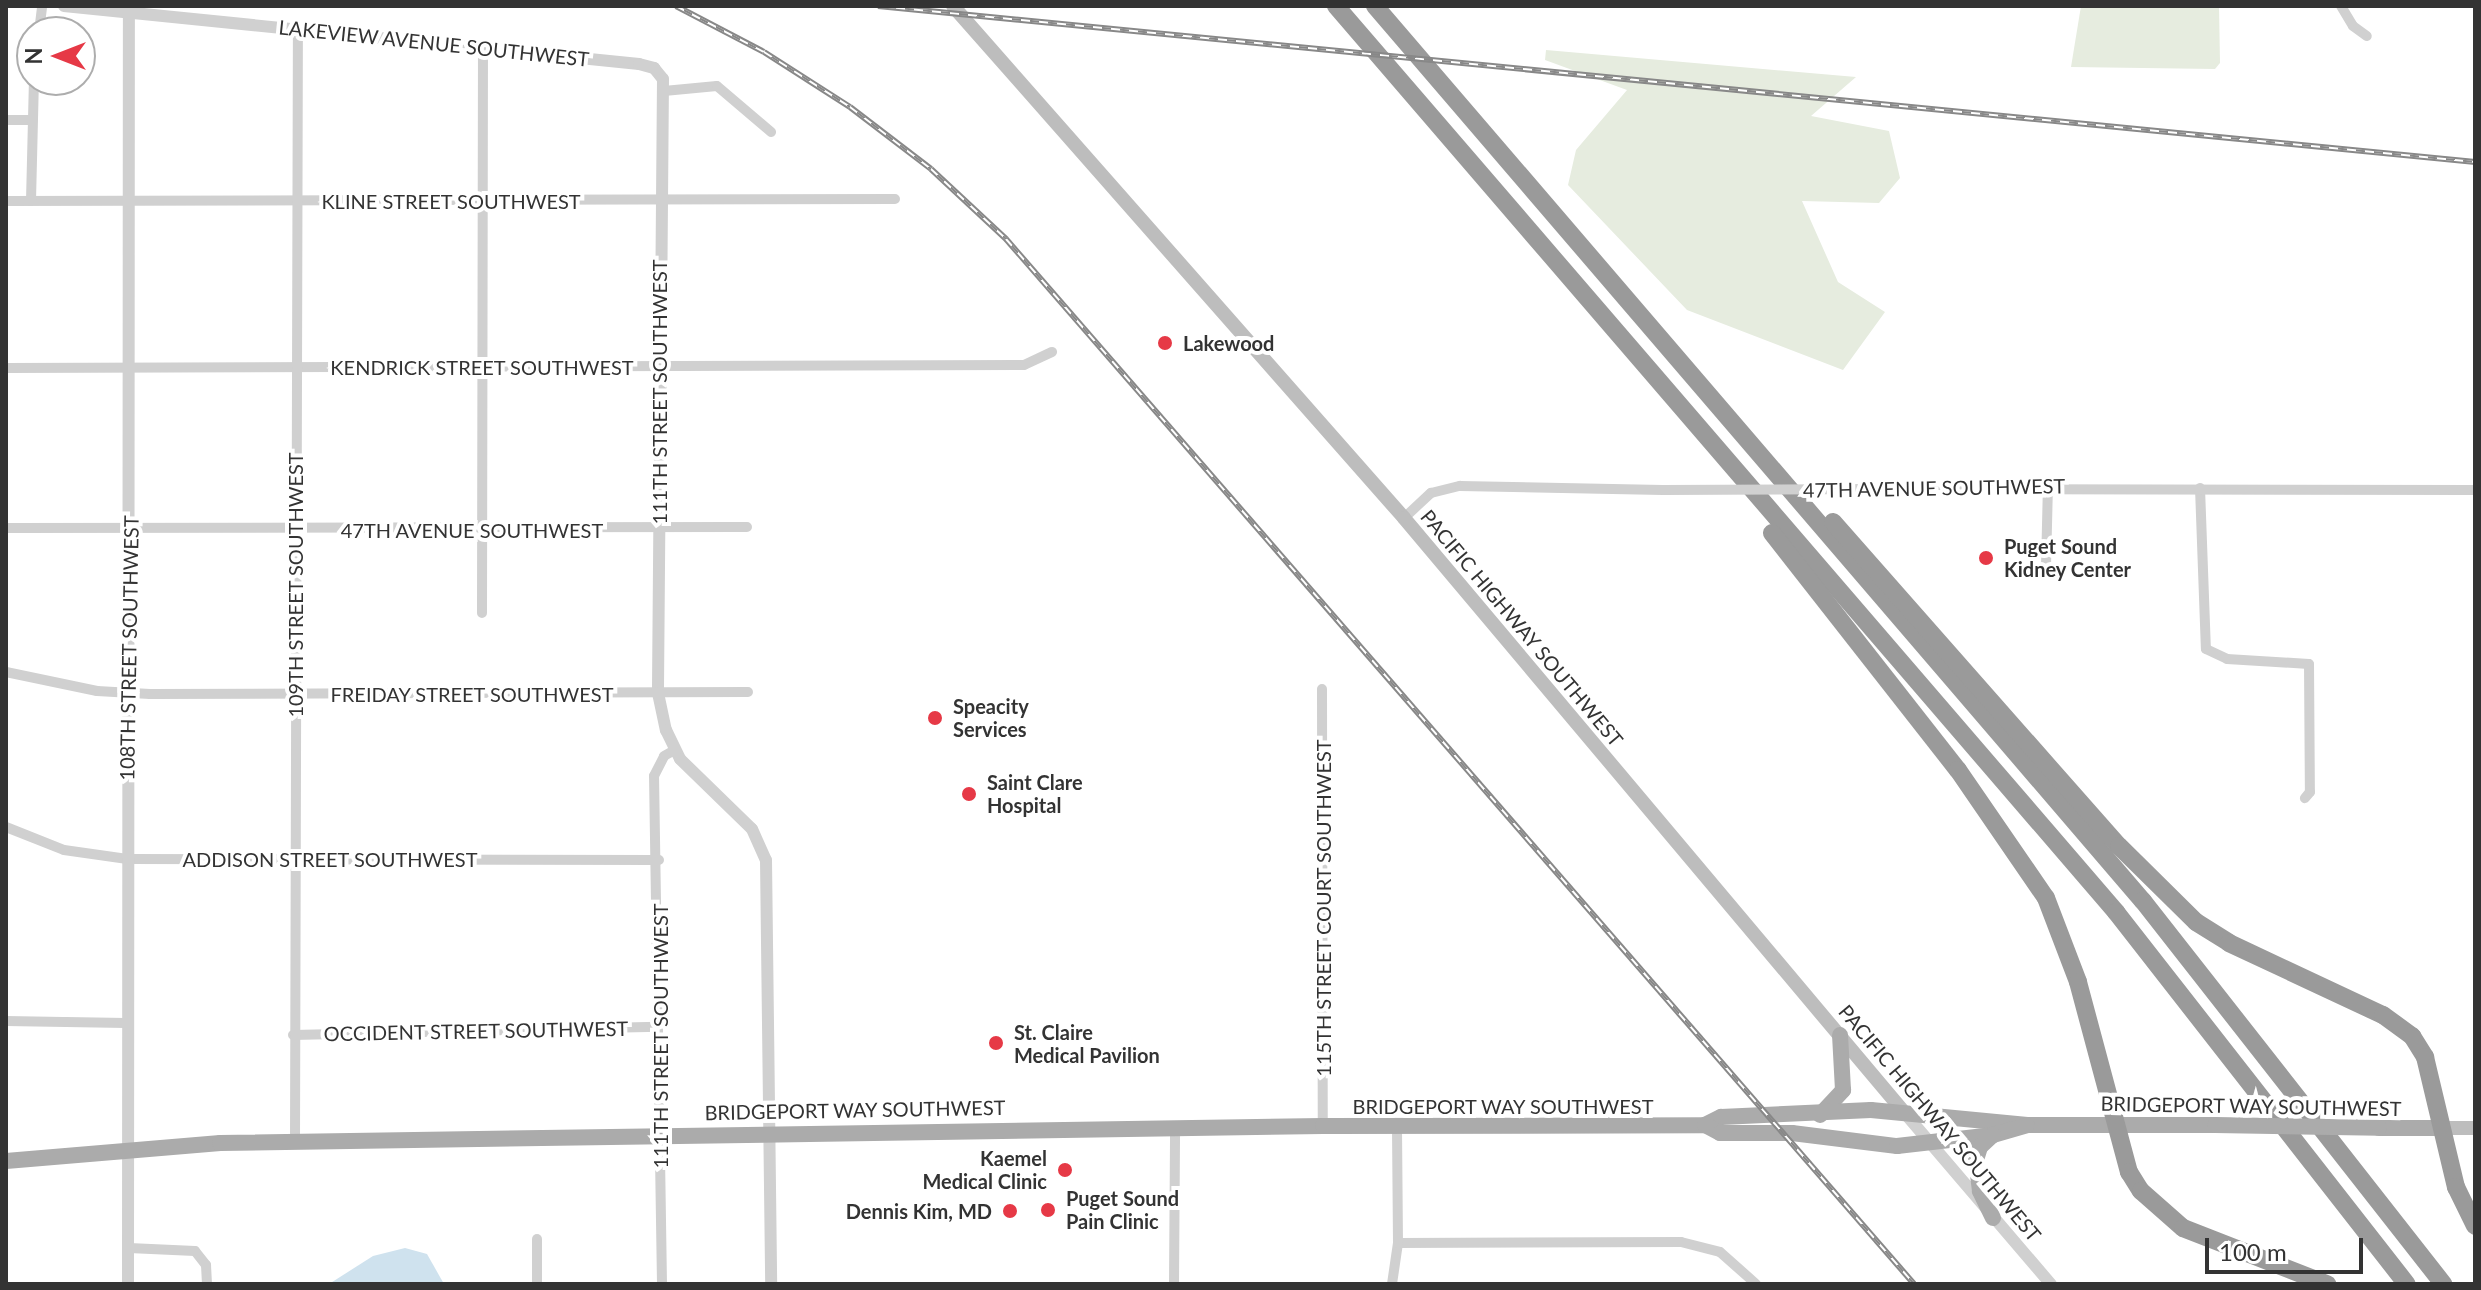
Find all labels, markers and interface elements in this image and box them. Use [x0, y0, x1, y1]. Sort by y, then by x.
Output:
street label: LAKEVIEW AVENUE SOUTHWEST [277, 15, 591, 71]
north arrow [16, 16, 96, 96]
text: N [20, 48, 47, 64]
street label: KLINE STREET SOUTHWEST [321, 189, 581, 213]
street label: 111TH STREET SOUTHWEST [647, 259, 671, 525]
place label: Lakewood [1183, 331, 1274, 355]
marker: Lakewood [1154, 332, 1176, 354]
street label: KENDRICK STREET SOUTHWEST [330, 355, 634, 379]
street label: 109TH STREET SOUTHWEST [283, 452, 307, 718]
street label: 47TH AVENUE SOUTHWEST [1802, 474, 2066, 502]
street label: PACIFIC HIGHWAY SOUTHWEST [1416, 504, 1628, 752]
street label: 108TH STREET SOUTHWEST [115, 515, 143, 781]
street label: 47TH AVENUE SOUTHWEST [340, 518, 604, 542]
place label: Puget Sound Kidney Center [2004, 534, 2132, 581]
marker: Puget Sound Kidney Center [1975, 547, 1997, 569]
street label: FREIDAY STREET SOUTHWEST [330, 682, 614, 706]
place label: Speacity Services [953, 694, 1029, 741]
marker: Speacity Services [924, 707, 946, 729]
street label: 115TH STREET COURT SOUTHWEST [1311, 739, 1335, 1077]
place label: Saint Clare Hospital [987, 770, 1083, 817]
marker: Saint Clare Hospital [958, 783, 980, 805]
street label: ADDISON STREET SOUTHWEST [182, 847, 478, 871]
street label: 111TH STREET SOUTHWEST [648, 903, 672, 1169]
street label: PACIFIC HIGHWAY SOUTHWEST [1834, 999, 2046, 1247]
street label: OCCIDENT STREET SOUTHWEST [323, 1016, 629, 1046]
place label: St. Claire Medical Pavilion [1014, 1020, 1160, 1067]
marker: St. Claire Medical Pavilion [985, 1032, 1007, 1054]
street label: BRIDGEPORT WAY SOUTHWEST [2100, 1091, 2402, 1121]
street label: BRIDGEPORT WAY SOUTHWEST [1352, 1094, 1654, 1118]
street label: BRIDGEPORT WAY SOUTHWEST [704, 1095, 1006, 1125]
place label: Kaemel Medical Clinic [922, 1146, 1047, 1193]
marker: Kaemel Medical Clinic [1054, 1159, 1076, 1181]
place label: Puget Sound Pain Clinic [1066, 1186, 1179, 1233]
place label: Dennis Kim, MD [846, 1199, 992, 1223]
marker: Puget Sound Pain Clinic [1037, 1199, 1059, 1221]
marker: Dennis Kim, MD [999, 1200, 1021, 1222]
scale bar [2209, 1222, 2367, 1272]
text: 100 m [2219, 1237, 2287, 1266]

